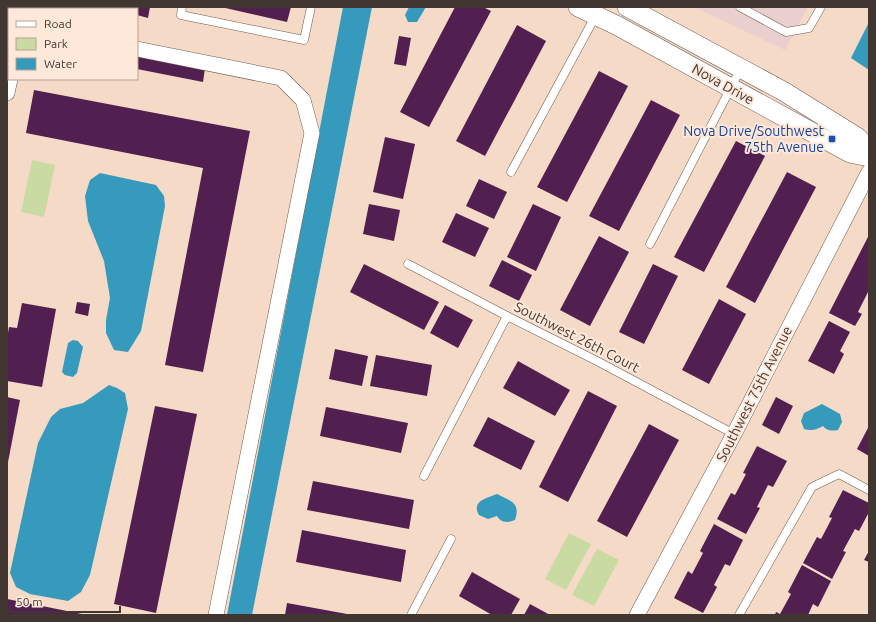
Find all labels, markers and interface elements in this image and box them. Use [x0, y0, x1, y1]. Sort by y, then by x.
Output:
legend [8, 8, 138, 80]
text: Road [44, 17, 72, 30]
text: Park [44, 37, 68, 50]
text: Water [44, 57, 77, 70]
street label: Nova Drive [689, 60, 757, 108]
place label: Nova Drive/Southwest 75th Avenue [683, 123, 824, 155]
marker: Nova Drive/Southwest 75th Avenue [827, 134, 837, 144]
street label: Southwest 26th Court [512, 298, 643, 376]
street label: Southwest 75th Avenue [713, 324, 795, 464]
scale bar [10, 588, 120, 614]
text: 50 m [16, 595, 43, 608]

